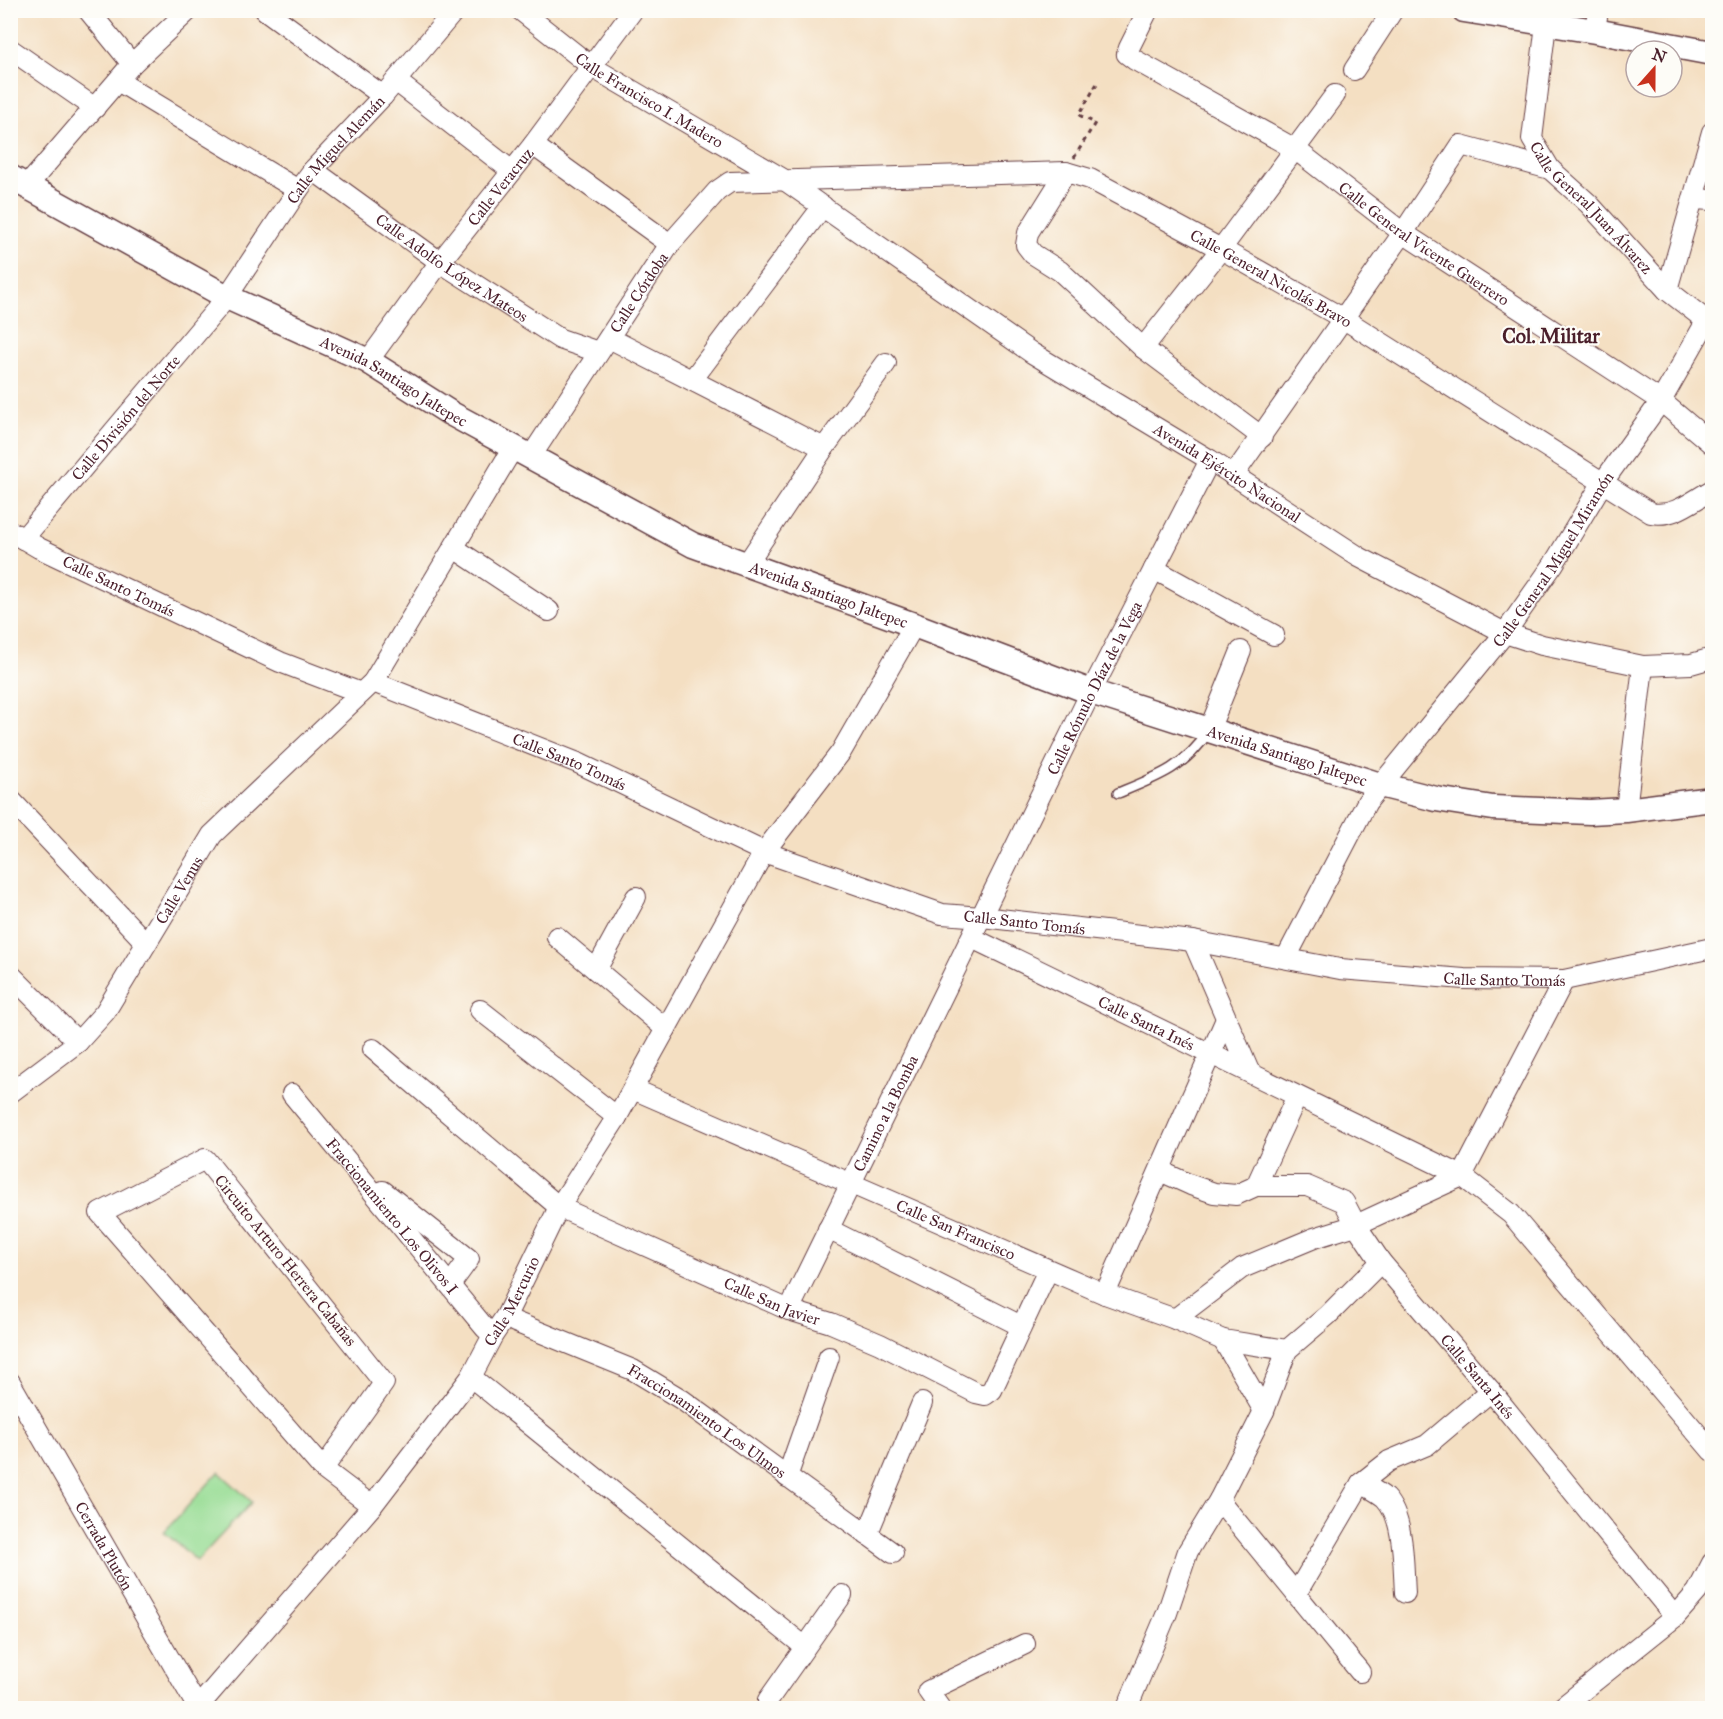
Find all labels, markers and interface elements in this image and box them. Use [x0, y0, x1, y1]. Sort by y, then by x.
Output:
north arrow [1624, 39, 1684, 99]
text: N [1649, 44, 1669, 67]
street label: Calle Francisco I. Madero [571, 49, 727, 152]
street label: Calle Miguel Alemán [283, 91, 389, 207]
street label: Calle General Juan Álvarez [1526, 138, 1657, 278]
street label: Calle Veracruz [464, 143, 538, 230]
street label: Calle General Vicente Guerrero [1335, 178, 1513, 310]
street label: Calle Adolfo López Mateos [372, 210, 532, 326]
street label: Calle General Nicolás Bravo [1187, 225, 1355, 332]
street label: Calle Córdoba [606, 249, 672, 336]
district label: Col. Militar [1502, 324, 1600, 348]
street label: Avenida Santiago Jaltepec [316, 331, 471, 431]
street label: Calle División del Norte [68, 351, 184, 484]
street label: Avenida Ejército Nacional [1149, 419, 1305, 527]
street label: Calle General Miguel Miramón [1489, 468, 1618, 651]
street label: Calle Santo Tomás [59, 552, 178, 621]
street label: Avenida Santiago Jaltepec [746, 557, 911, 632]
street label: Calle Rómulo Díaz de la Vega [1043, 598, 1146, 778]
street label: Avenida Santiago Jaltepec [1204, 721, 1370, 790]
street label: Calle Santo Tomás [510, 729, 630, 795]
street label: Calle Venus [151, 853, 207, 928]
street label: Calle Santo Tomás [963, 907, 1086, 939]
street label: Calle Santo Tomás [1443, 968, 1566, 990]
street label: Calle Santa Inés [1095, 992, 1198, 1055]
street label: Camino a la Bomba [849, 1052, 922, 1175]
street label: Fraccionamiento Los Olivos I [322, 1134, 462, 1298]
street label: Circuito Arturo Herrera Cabañas [211, 1171, 361, 1350]
street label: Calle San Francisco [893, 1195, 1018, 1264]
street label: Calle Mercurio [480, 1253, 544, 1349]
street label: Calle San Javier [721, 1273, 822, 1329]
street label: Calle Santa Inés [1436, 1330, 1519, 1423]
street label: Fraccionamiento Los Ulmos [624, 1360, 790, 1482]
street label: Cerrada Plutón [71, 1498, 137, 1594]

